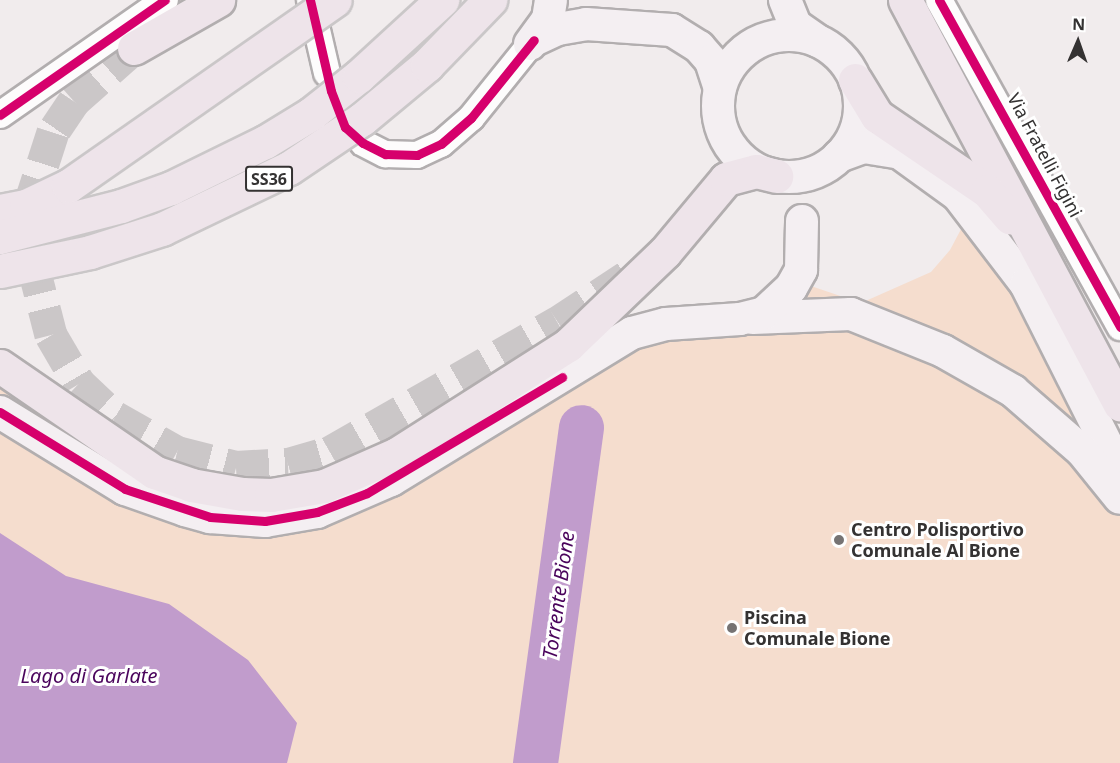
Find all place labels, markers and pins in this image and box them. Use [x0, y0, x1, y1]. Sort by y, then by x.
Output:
place label: Centro Polisportivo Comunale Al Bione [851, 519, 1024, 562]
marker: Centro Polisportivo Comunale Al Bione [832, 533, 846, 547]
place label: Piscina Comunale Bione [744, 607, 890, 650]
marker: Piscina Comunale Bione [725, 621, 739, 635]

